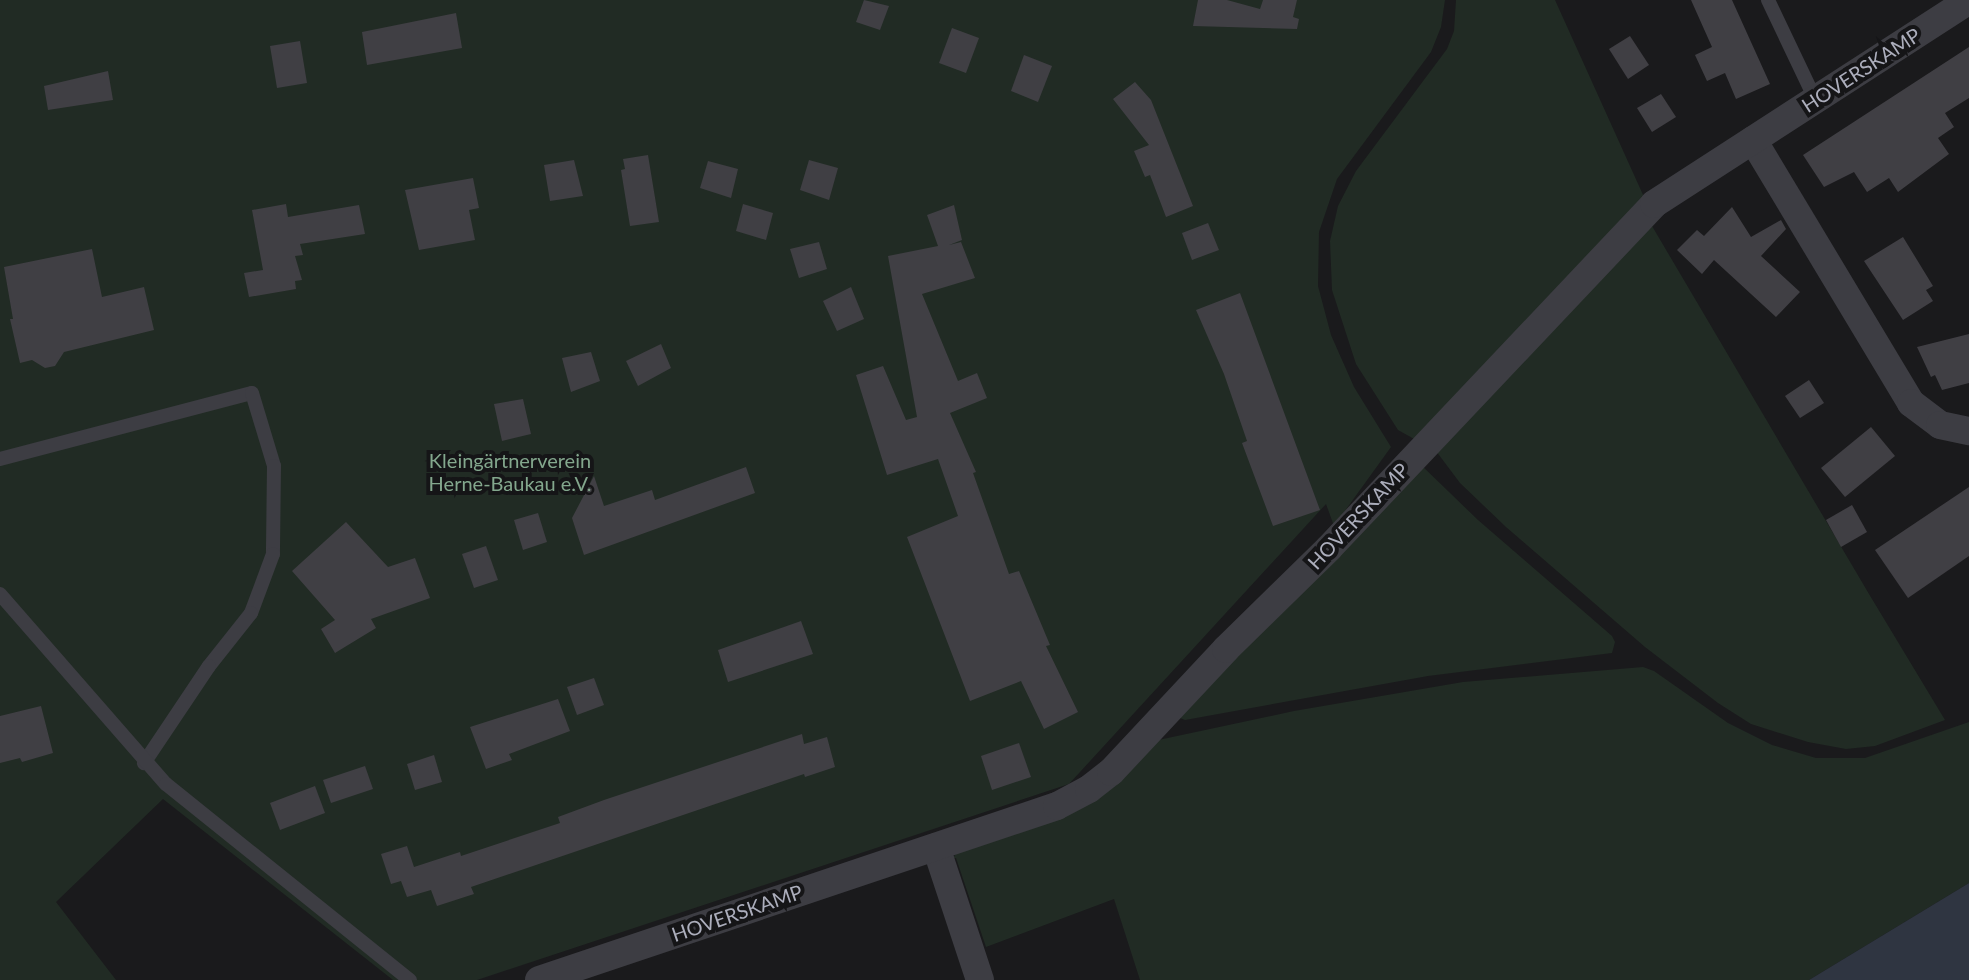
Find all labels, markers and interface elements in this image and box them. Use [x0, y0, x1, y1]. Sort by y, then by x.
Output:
street label: HOVERSKAMP [1797, 23, 1925, 117]
park label: Kleingärtnerverein Herne-Baukau e.V. [429, 448, 591, 495]
street label: HOVERSKAMP [1303, 458, 1413, 574]
street label: HOVERSKAMP [668, 879, 806, 947]

